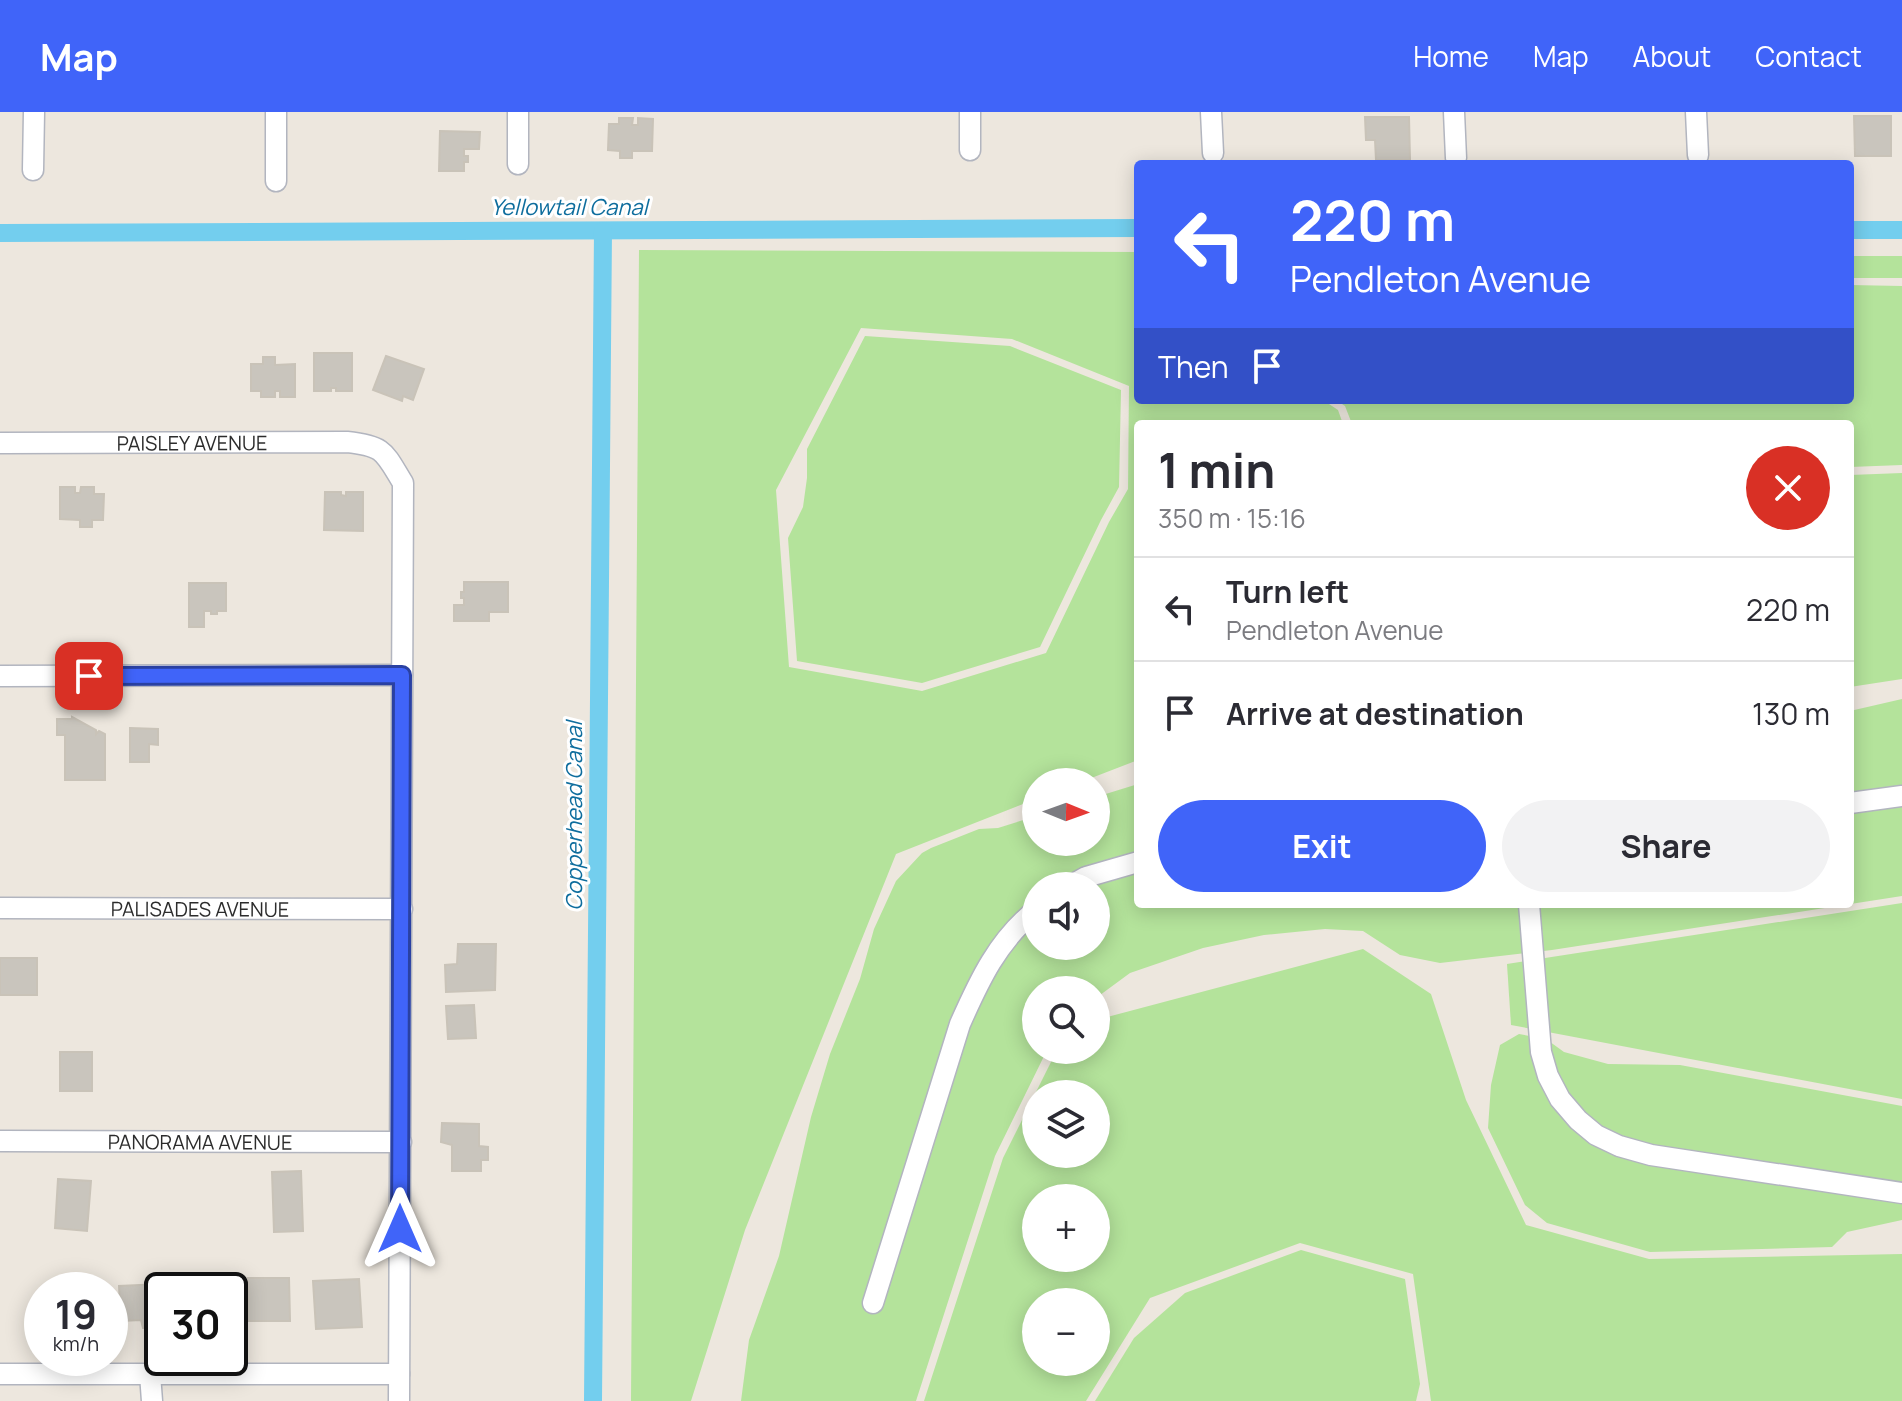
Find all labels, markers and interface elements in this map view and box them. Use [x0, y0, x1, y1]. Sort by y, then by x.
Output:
text: Map [40, 30, 118, 82]
text: Home [1413, 37, 1489, 75]
text: Map [1533, 37, 1589, 75]
text: About [1633, 37, 1711, 75]
text: Contact [1755, 37, 1862, 75]
text: 220 m [1290, 181, 1455, 258]
water label: Yellowtail Canal [490, 192, 650, 222]
icon: left [1158, 192, 1262, 296]
text: Pendleton Avenue [1290, 254, 1591, 303]
icon: arrive [1245, 344, 1289, 388]
text: Then [1158, 346, 1229, 387]
street label: PAISLEY AVENUE [117, 429, 267, 456]
text: 1 min [1158, 437, 1275, 502]
button: close [1746, 446, 1830, 530]
text: 350 m · 15:16 [1158, 500, 1306, 536]
text: Turn left [1226, 571, 1349, 612]
icon: left [1158, 587, 1202, 631]
text: 220 m [1746, 589, 1830, 630]
text: Pendleton Avenue [1226, 612, 1443, 648]
pin [55, 642, 123, 710]
icon: arrive [67, 654, 111, 698]
icon: arrive [1158, 691, 1202, 735]
text: Arrive at destination [1226, 693, 1524, 734]
text: 130 m [1752, 693, 1830, 734]
water label: Copperhead Canal [559, 718, 589, 911]
north arrow [1022, 768, 1110, 856]
map controls [1022, 768, 1110, 1376]
button: Exit [1158, 800, 1486, 892]
button: Share [1502, 800, 1830, 892]
button: sound [1022, 872, 1110, 960]
street label: PALISADES AVENUE [111, 895, 289, 922]
button: search [1022, 976, 1110, 1064]
button: layers [1022, 1080, 1110, 1168]
street label: PANORAMA AVENUE [108, 1128, 292, 1155]
button: + [1022, 1184, 1110, 1272]
position arrow [358, 1187, 442, 1271]
speed limit sign: 30 [144, 1272, 248, 1376]
text: 19 [55, 1286, 97, 1341]
button: − [1022, 1288, 1110, 1376]
text: km/h [53, 1330, 99, 1357]

